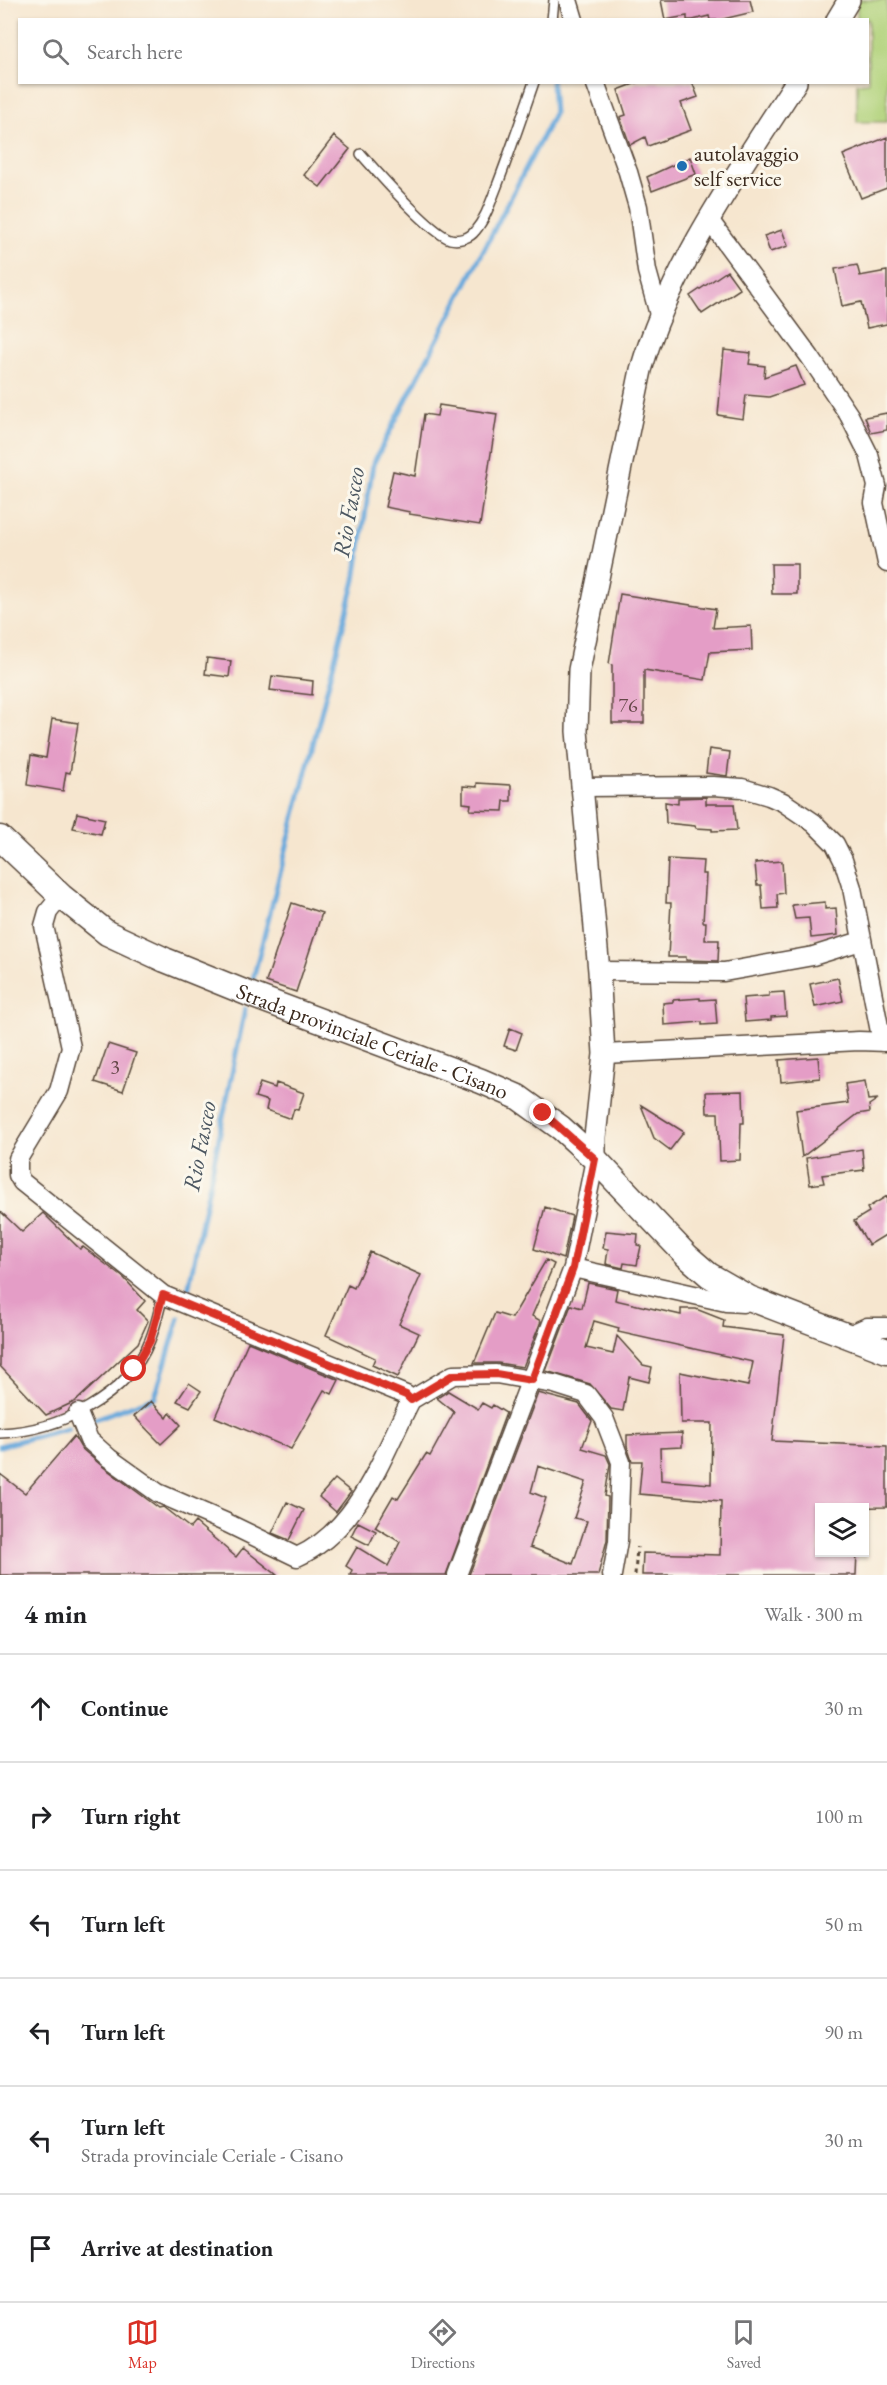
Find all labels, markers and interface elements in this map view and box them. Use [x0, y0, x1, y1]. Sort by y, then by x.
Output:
search box [18, 18, 869, 84]
icon: search [39, 35, 72, 68]
text: Search here [87, 37, 182, 66]
place label: autolavaggio self service [694, 139, 799, 193]
marker: autolavaggio self service [675, 159, 689, 173]
water label: Rio Fasceo [325, 464, 371, 560]
house number: 76 [618, 692, 638, 718]
street label: Strada provinciale Ceriale - Cisano [232, 976, 513, 1106]
house number: 3 [110, 1054, 120, 1080]
water label: Rio Fasceo [175, 1098, 223, 1194]
route end [529, 1099, 555, 1125]
route start [120, 1355, 146, 1381]
map controls [815, 1503, 869, 1557]
button: layers [815, 1503, 869, 1557]
text: 4 min [24, 1597, 87, 1631]
text: Walk · 300 m [764, 1601, 863, 1627]
icon: ahead [24, 1692, 57, 1725]
text: Continue [81, 1694, 168, 1723]
text: 30 m [824, 1695, 863, 1721]
icon: right [24, 1800, 57, 1833]
text: Turn right [81, 1802, 180, 1831]
text: 100 m [815, 1803, 863, 1829]
icon: left [24, 1908, 57, 1941]
text: Turn left [81, 1910, 165, 1939]
text: 50 m [824, 1911, 863, 1937]
icon: left [24, 2016, 57, 2049]
text: Turn left [81, 2018, 165, 2047]
text: 90 m [824, 2019, 863, 2045]
text: Turn left [81, 2113, 165, 2142]
icon: left [24, 2124, 57, 2157]
text: 30 m [824, 2127, 863, 2153]
text: Strada provinciale Ceriale - Cisano [81, 2142, 343, 2168]
icon: arrive [24, 2232, 57, 2265]
text: Arrive at destination [81, 2234, 273, 2263]
tab: Map [126, 2316, 159, 2373]
tab: Directions [411, 2316, 475, 2373]
tab: Saved [727, 2316, 761, 2373]

